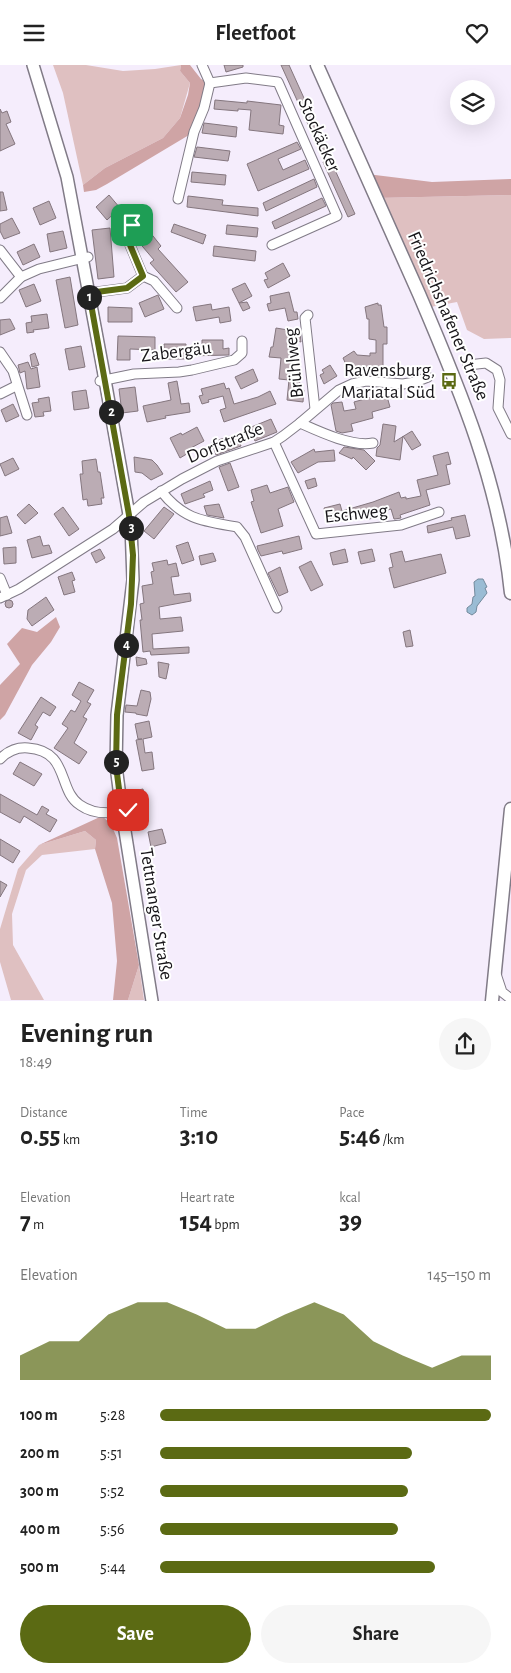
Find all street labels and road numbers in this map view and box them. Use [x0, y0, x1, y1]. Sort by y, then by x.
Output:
street label: Stockäcker [294, 95, 344, 175]
street label: Friedrichshafener Straße [404, 229, 492, 403]
street label: Brühlweg [281, 326, 307, 399]
street label: Zabergäu [140, 338, 213, 366]
street label: Dorfstraße [184, 419, 266, 467]
street label: Eschweg [323, 501, 389, 527]
street label: Tettnanger Straße [136, 847, 176, 981]

